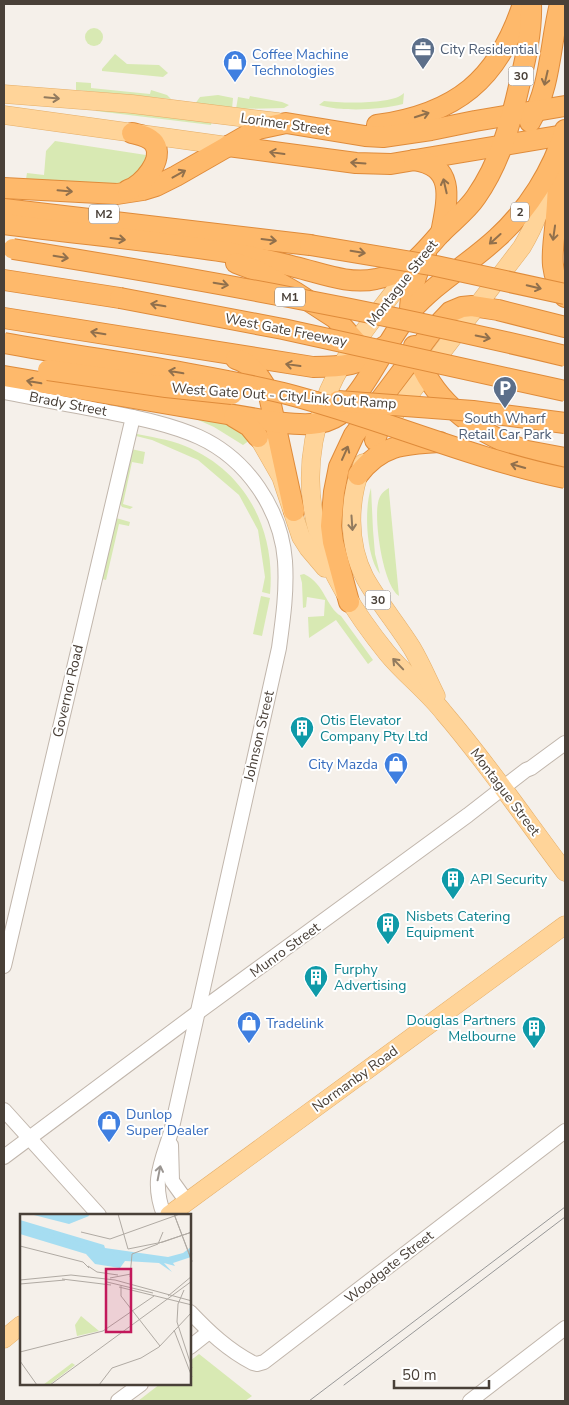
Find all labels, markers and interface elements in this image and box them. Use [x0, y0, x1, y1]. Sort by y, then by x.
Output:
office icon: City Residential [410, 36, 436, 70]
place label: City Residential [440, 40, 539, 59]
place label: Coffee Machine Technologies [252, 45, 349, 80]
shop icon: Coffee Machine Technologies [222, 49, 248, 83]
road number: 30 [508, 66, 534, 85]
one-way arrow [541, 70, 550, 86]
one-way arrow [44, 93, 60, 103]
street label: Lorimer Street [239, 108, 331, 140]
one-way arrow [414, 109, 430, 119]
one-way arrow [270, 148, 286, 158]
one-way arrow [350, 159, 366, 168]
one-way arrow [171, 169, 186, 178]
one-way arrow [440, 179, 449, 195]
one-way arrow [57, 186, 73, 196]
road number: 2 [511, 202, 529, 222]
road number: M2 [89, 204, 119, 223]
one-way arrow [549, 225, 559, 241]
one-way arrow [489, 233, 502, 245]
one-way arrow [110, 234, 126, 244]
one-way arrow [261, 235, 277, 245]
street label: Montague Street [362, 236, 442, 330]
one-way arrow [349, 248, 365, 258]
one-way arrow [53, 252, 69, 262]
one-way arrow [213, 280, 229, 290]
one-way arrow [526, 283, 542, 292]
road number: M1 [275, 288, 305, 306]
one-way arrow [150, 300, 166, 310]
street label: West Gate Freeway [223, 309, 350, 351]
one-way arrow [91, 328, 107, 338]
one-way arrow [475, 333, 491, 342]
one-way arrow [286, 359, 302, 369]
one-way arrow [169, 366, 185, 376]
parking icon: South Wharf Retail Car Park [492, 375, 518, 409]
one-way arrow [26, 376, 42, 386]
street label: West Gate Out - CityLink Out Ramp [171, 379, 397, 413]
street label: Brady Street [27, 387, 109, 421]
place label: South Wharf Retail Car Park [458, 409, 553, 444]
one-way arrow [341, 446, 351, 461]
one-way arrow [510, 461, 526, 470]
one-way arrow [347, 515, 357, 531]
road number: 30 [366, 590, 390, 610]
street label: Governor Road [48, 643, 88, 739]
one-way arrow [392, 658, 404, 671]
street label: Johnson Street [239, 689, 279, 784]
place label: Otis Elevator Company Pty Ltd [320, 711, 428, 746]
building icon: Otis Elevator Company Pty Ltd [289, 715, 315, 749]
street label: Montague Street [466, 744, 544, 840]
shop icon: City Mazda [383, 751, 409, 785]
place label: City Mazda [308, 755, 378, 774]
building icon: API Security [440, 866, 466, 900]
place label: API Security [470, 870, 548, 889]
place label: Nisbets Catering Equipment [406, 907, 510, 942]
building icon: Nisbets Catering Equipment [375, 911, 401, 945]
street label: Munro Street [246, 918, 324, 982]
place label: Furphy Advertising [334, 960, 407, 995]
building icon: Furphy Advertising [303, 964, 329, 998]
shop icon: Tradelink [236, 1010, 262, 1044]
place label: Douglas Partners Melbourne [407, 1011, 516, 1046]
place label: Tradelink [266, 1014, 325, 1033]
building icon: Douglas Partners Melbourne [521, 1015, 547, 1049]
street label: Normanby Road [308, 1041, 402, 1117]
place label: Dunlop Super Dealer [126, 1105, 208, 1140]
shop icon: Dunlop Super Dealer [96, 1109, 122, 1143]
one-way arrow [155, 1166, 165, 1182]
inset map [20, 1214, 191, 1385]
street label: Woodgate Street [341, 1226, 437, 1308]
scale bar [394, 1358, 489, 1390]
text: 50 m [402, 1365, 437, 1385]

